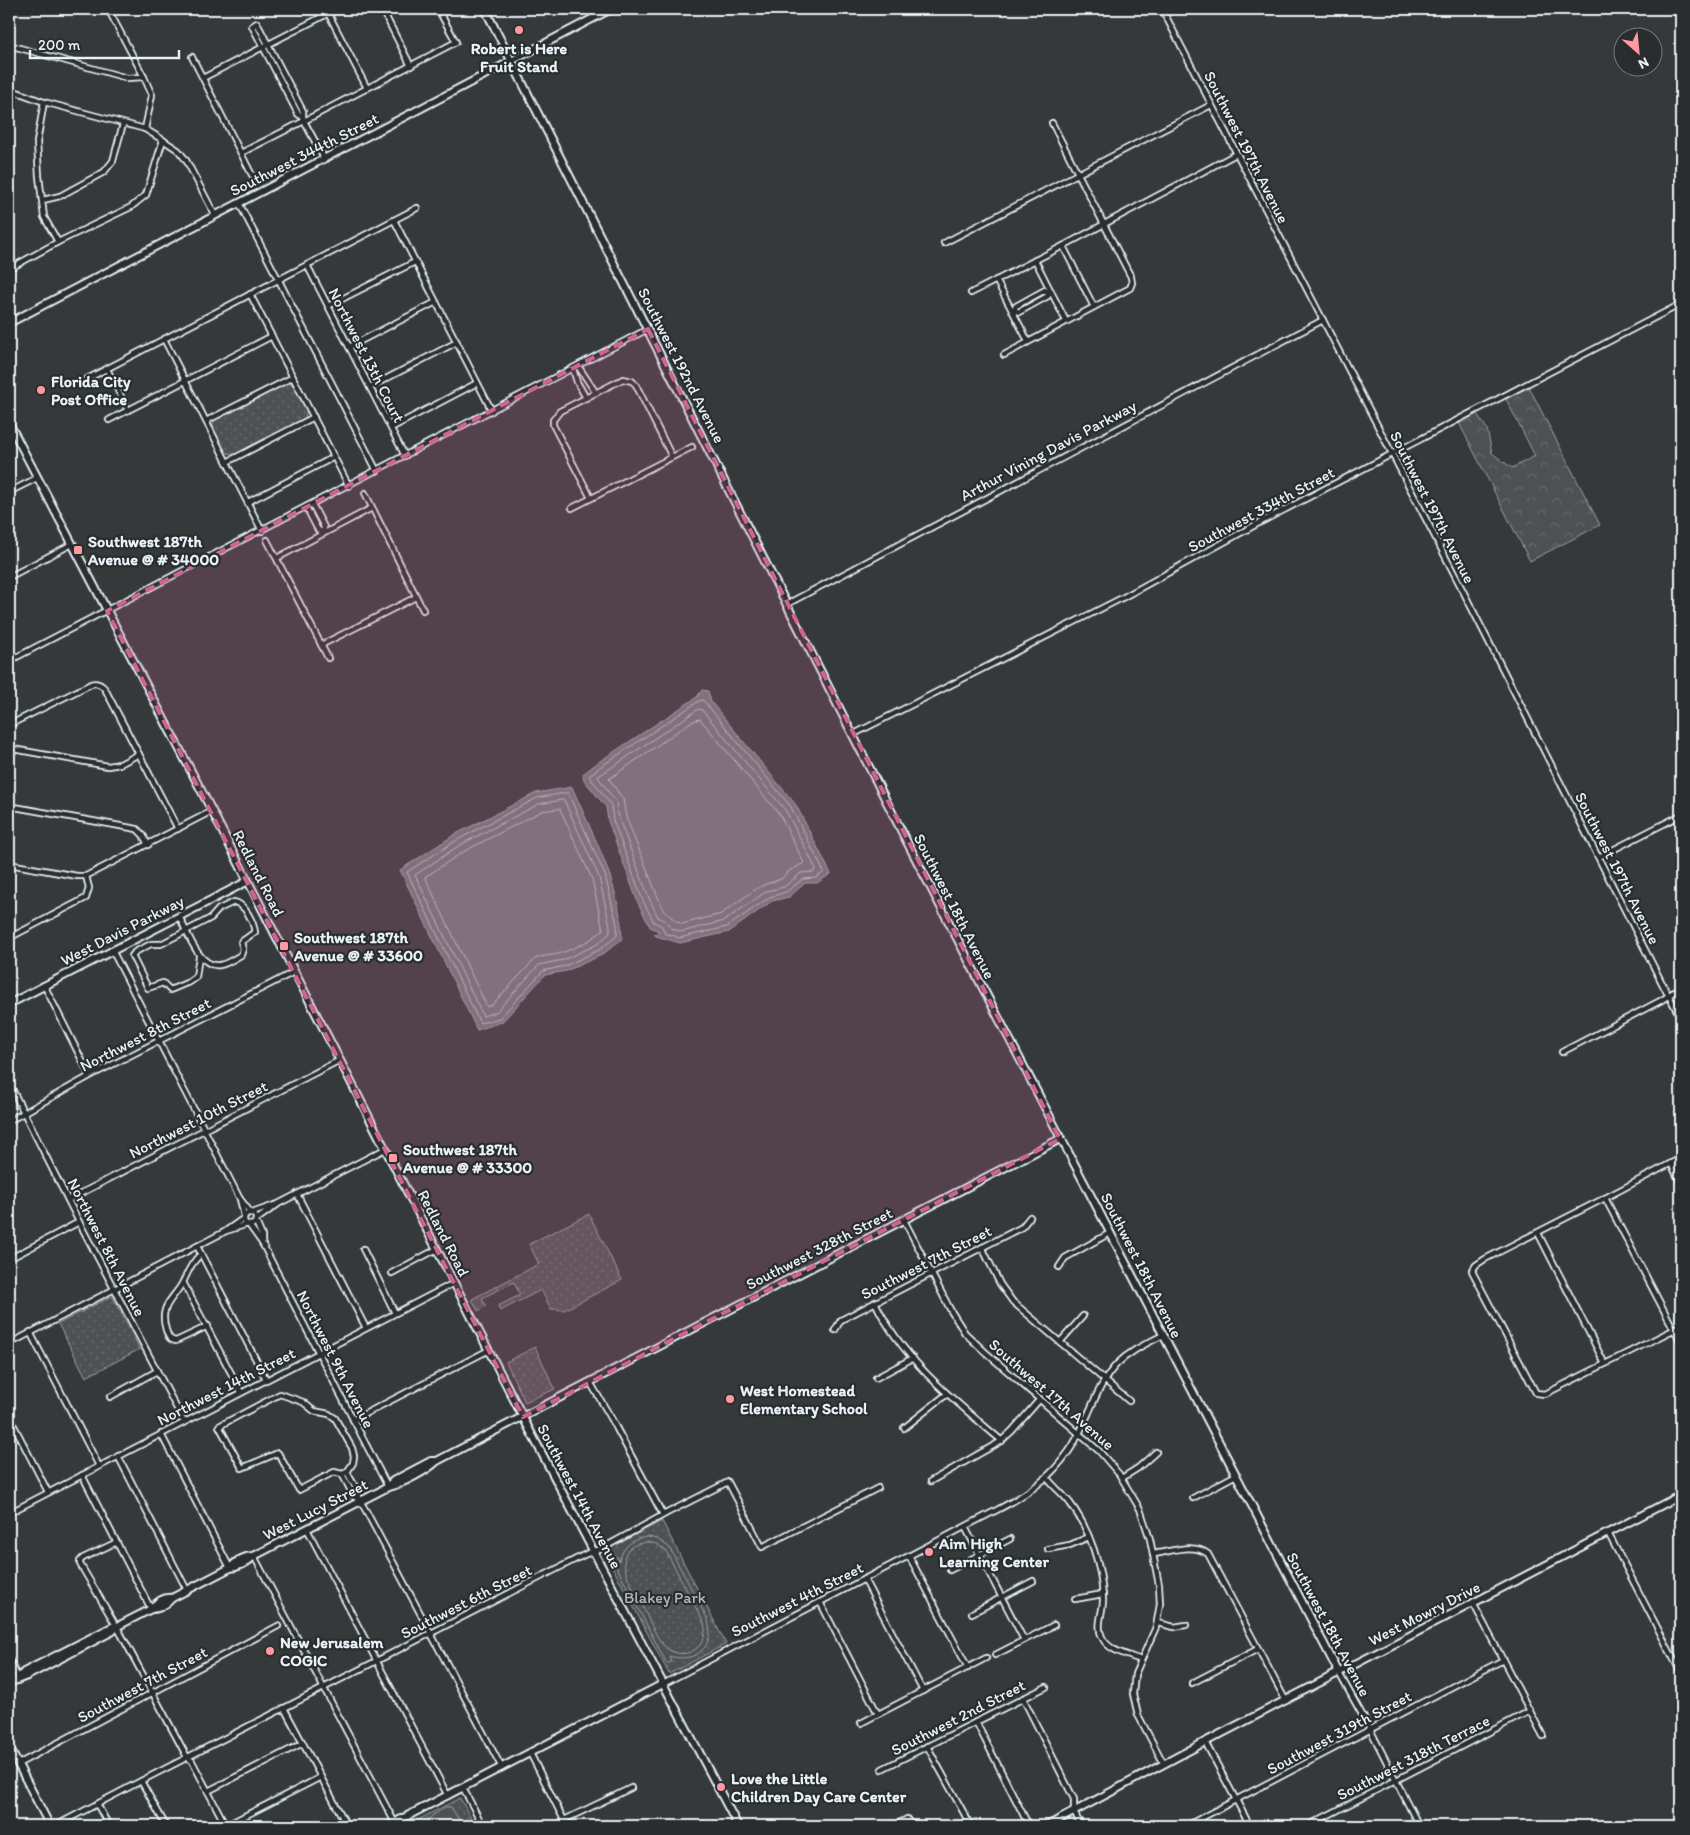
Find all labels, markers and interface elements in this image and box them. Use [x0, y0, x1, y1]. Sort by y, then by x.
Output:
marker: Robert is Here Fruit Stand [513, 24, 525, 36]
scale bar [30, 28, 179, 60]
north arrow [1612, 28, 1662, 78]
text: 200 m [38, 36, 81, 54]
place label: Robert is Here Fruit Stand [471, 39, 568, 76]
text: N [1636, 53, 1652, 73]
street label: Southwest 197th Avenue [1200, 68, 1293, 227]
street label: Southwest 344th Street [227, 109, 382, 200]
street label: Southwest 192nd Avenue [634, 284, 729, 446]
street label: Northwest 13th Court [324, 285, 409, 426]
place label: Florida City Post Office [51, 372, 131, 409]
marker: Florida City Post Office [35, 384, 47, 396]
street label: Arthur Vining Davis Parkway [957, 396, 1140, 505]
street label: Southwest 197th Avenue [1386, 428, 1479, 587]
street label: Southwest 334th Street [1185, 463, 1338, 556]
place label: Southwest 187th Avenue @ # 34000 [87, 532, 219, 569]
marker: Southwest 187th Avenue @ # 34000 [72, 544, 84, 556]
street label: Southwest 197th Avenue [1571, 789, 1664, 948]
street label: Redland Road [229, 827, 289, 920]
street label: Southwest 18th Avenue [910, 830, 1000, 982]
street label: West Davis Parkway [57, 891, 188, 970]
place label: Southwest 187th Avenue @ # 33600 [293, 928, 423, 965]
marker: Southwest 187th Avenue @ # 33600 [278, 940, 290, 952]
street label: Northwest 8th Street [77, 993, 214, 1076]
street label: Northwest 10th Street [126, 1076, 271, 1163]
place label: Southwest 187th Avenue @ # 33300 [402, 1140, 532, 1177]
marker: Southwest 187th Avenue @ # 33300 [387, 1152, 399, 1164]
street label: Northwest 8th Avenue [63, 1175, 150, 1320]
street label: Redland Road [414, 1187, 474, 1280]
street label: Southwest 18th Avenue [1097, 1189, 1187, 1341]
street label: Southwest 328th Street [743, 1203, 896, 1294]
street label: Southwest 7th Street [858, 1221, 995, 1304]
street label: Northwest 9th Avenue [293, 1287, 379, 1432]
street label: Southwest 17th Avenue [985, 1335, 1118, 1454]
street label: Northwest 14th Street [154, 1343, 298, 1430]
place label: West Homestead Elementary School [740, 1381, 868, 1419]
marker: West Homestead Elementary School [724, 1393, 736, 1405]
street label: Southwest 14th Avenue [533, 1420, 626, 1572]
street label: West Lucy Street [259, 1475, 371, 1544]
place label: Aim High Learning Center [938, 1534, 1049, 1572]
marker: Aim High Learning Center [923, 1546, 935, 1558]
street label: Southwest 18th Avenue [1282, 1549, 1375, 1700]
street label: Southwest 4th Street [728, 1558, 867, 1641]
street label: Southwest 6th Street [397, 1560, 535, 1643]
street label: West Mowry Drive [1365, 1577, 1483, 1650]
park label: Blakey Park [624, 1588, 706, 1607]
place label: New Jerusalem COGIC [280, 1633, 383, 1670]
street label: Southwest 7th Street [74, 1642, 210, 1727]
marker: New Jerusalem COGIC [264, 1645, 276, 1657]
street label: Southwest 2nd Street [888, 1675, 1028, 1759]
street label: Southwest 319th Street [1264, 1686, 1415, 1779]
street label: Southwest 318th Terrace [1334, 1710, 1493, 1804]
place label: Love the Little Children Day Care Center [731, 1769, 907, 1807]
marker: Love the Little Children Day Care Center [715, 1781, 727, 1793]

